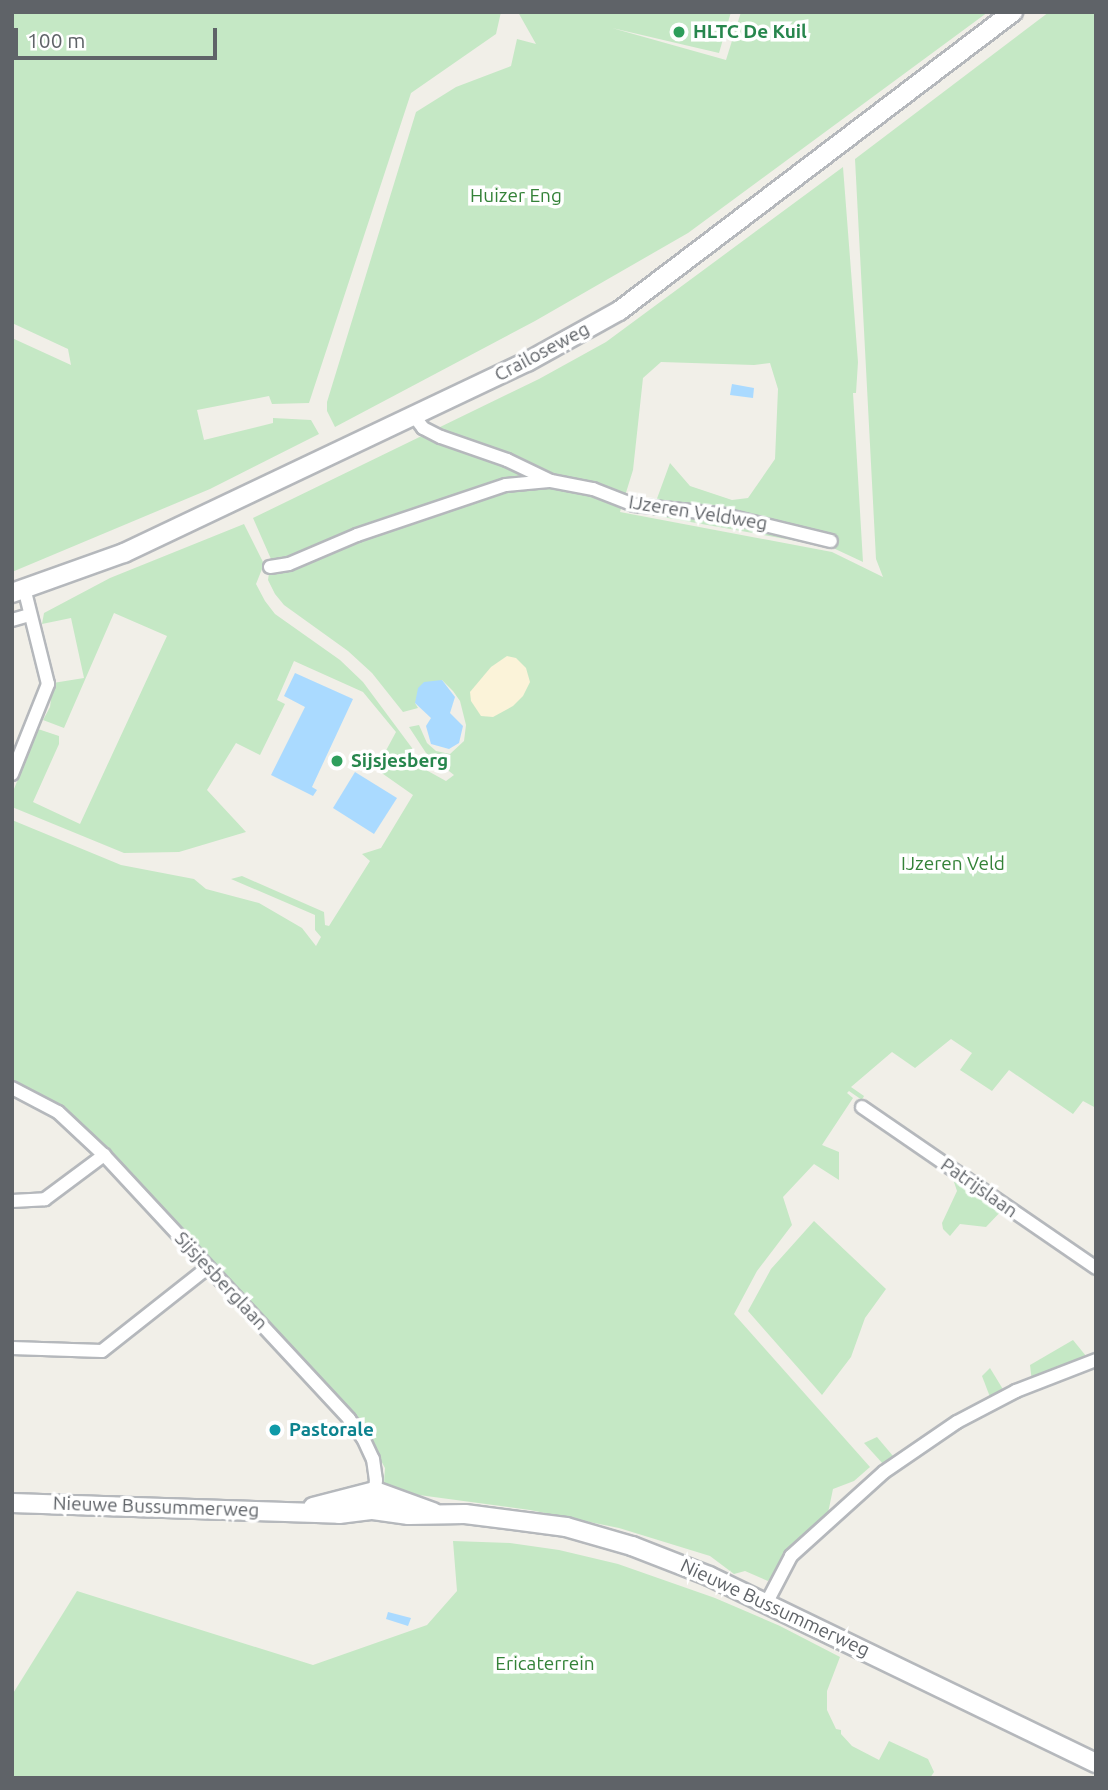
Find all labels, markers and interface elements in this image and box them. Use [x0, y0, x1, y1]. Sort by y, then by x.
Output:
scale bar [18, 14, 220, 58]
place label: HLTC De Kuil [693, 21, 807, 43]
marker: HLTC De Kuil [671, 24, 687, 40]
text: 100 m [27, 28, 85, 52]
park label: Huizer Eng [470, 185, 562, 207]
street label: Crailoseweg [491, 317, 593, 387]
street label: IJzeren Veldweg [627, 491, 769, 535]
place label: Sijsjesberg [351, 750, 448, 772]
marker: Sijsjesberg [329, 753, 345, 769]
park label: IJzeren Veld [901, 853, 1005, 875]
street label: Patrijslaan [936, 1153, 1022, 1223]
street label: Sijsjesberglaan [170, 1227, 272, 1335]
place label: Pastorale [289, 1419, 374, 1441]
marker: Pastorale [267, 1422, 283, 1438]
street label: Nieuwe Bussummerweg [53, 1492, 259, 1522]
street label: Nieuwe Bussummerweg [677, 1554, 873, 1662]
park label: Ericaterrein [495, 1653, 595, 1675]

